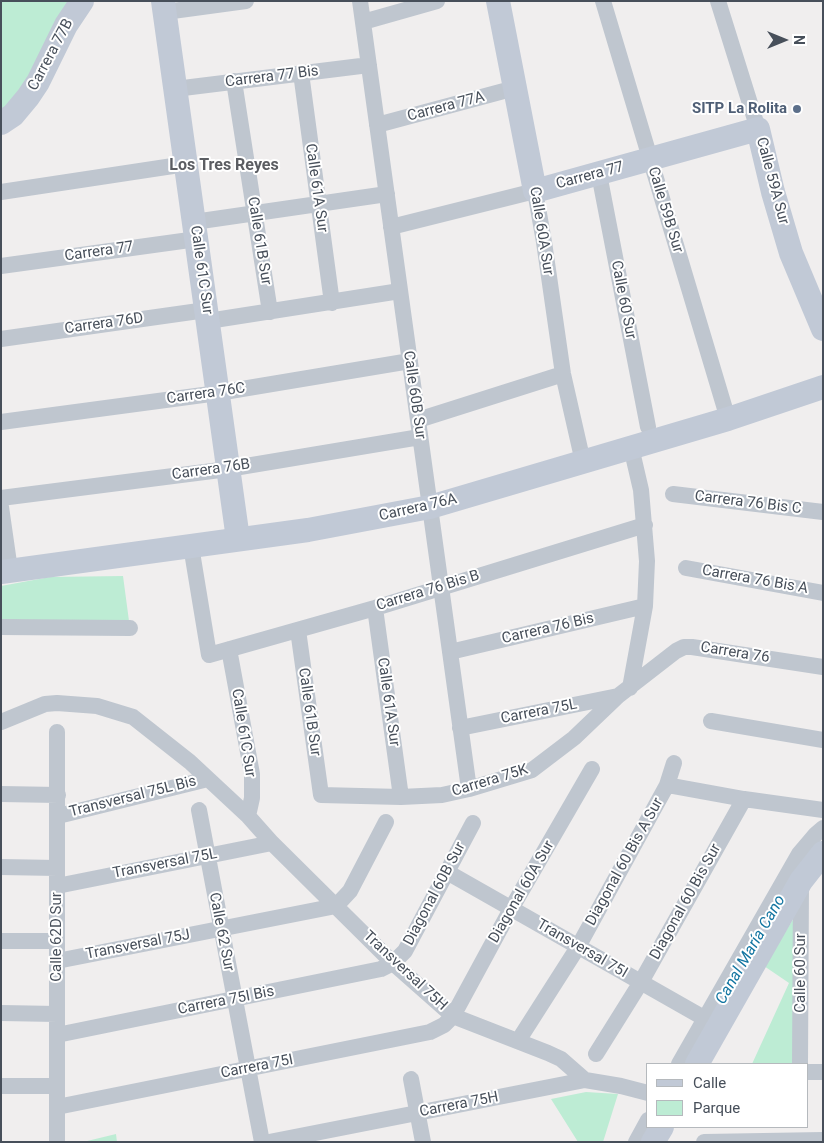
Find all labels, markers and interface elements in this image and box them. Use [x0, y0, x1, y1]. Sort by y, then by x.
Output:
north arrow [759, 15, 809, 65]
street label: Carrera 77B [25, 16, 77, 94]
text: N [791, 35, 807, 45]
street label: Carrera 77 Bis [224, 62, 320, 92]
street label: Carrera 77A [405, 88, 487, 126]
place label: SITP La Rolita [692, 100, 787, 118]
marker: SITP La Rolita [791, 103, 803, 115]
street label: Calle 59A Sur [752, 135, 792, 227]
street label: Calle 61A Sur [301, 142, 331, 234]
district label: Los Tres Reyes [169, 156, 279, 176]
street label: Carrera 77 [554, 158, 626, 194]
street label: Calle 59B Sur [643, 165, 687, 255]
street label: Calle 60A Sur [525, 185, 557, 277]
street label: Calle 61B Sur [243, 196, 275, 286]
street label: Calle 61C Sur [186, 224, 216, 316]
street label: Carrera 77 [63, 238, 135, 266]
street label: Calle 60 Sur [607, 259, 639, 341]
street label: Carrera 76D [63, 310, 145, 338]
street label: Calle 60B Sur [399, 350, 429, 440]
street label: Carrera 76C [166, 380, 246, 408]
street label: Carrera 76B [171, 456, 251, 484]
street label: Carrera 76 Bis C [694, 488, 802, 518]
street label: Carrera 76A [377, 490, 459, 526]
street label: Carrera 76 Bis A [701, 562, 809, 598]
street label: Carrera 76 Bis B [374, 567, 482, 615]
street label: Carrera 76 Bis [500, 610, 596, 648]
street label: Carrera 76 [699, 639, 771, 667]
street label: Calle 61A Sur [373, 656, 403, 748]
street label: Calle 61B Sur [294, 667, 324, 757]
street label: Calle 61C Sur [227, 687, 259, 779]
street label: Carrera 75L [499, 696, 579, 728]
street label: Carrera 75K [450, 761, 530, 801]
street label: Transversal 75L Bis [68, 773, 198, 821]
street label: Diagonal 60 Bis A Sur [582, 795, 668, 929]
street label: Diagonal 60A Sur [485, 838, 559, 946]
street label: Diagonal 60B Sur [400, 839, 470, 949]
street label: Diagonal 60 Bis Sur [647, 841, 725, 963]
street label: Transversal 75L [111, 845, 219, 883]
street label: Calle 62 Sur [205, 891, 237, 973]
street label: Calle 62D Sur [48, 892, 66, 982]
water label: Canal María Cano [712, 892, 790, 1008]
street label: Transversal 75I [533, 916, 631, 982]
street label: Transversal 75J [84, 926, 192, 964]
street label: Transversal 75H [359, 927, 451, 1015]
street label: Calle 60 Sur [792, 933, 810, 1013]
street label: Carrera 75I Bis [176, 983, 276, 1019]
street label: Carrera 75I [219, 1051, 295, 1083]
legend [646, 1063, 809, 1128]
text: Calle [693, 1074, 726, 1092]
street label: Carrera 75H [418, 1089, 500, 1121]
text: Parque [693, 1099, 740, 1117]

